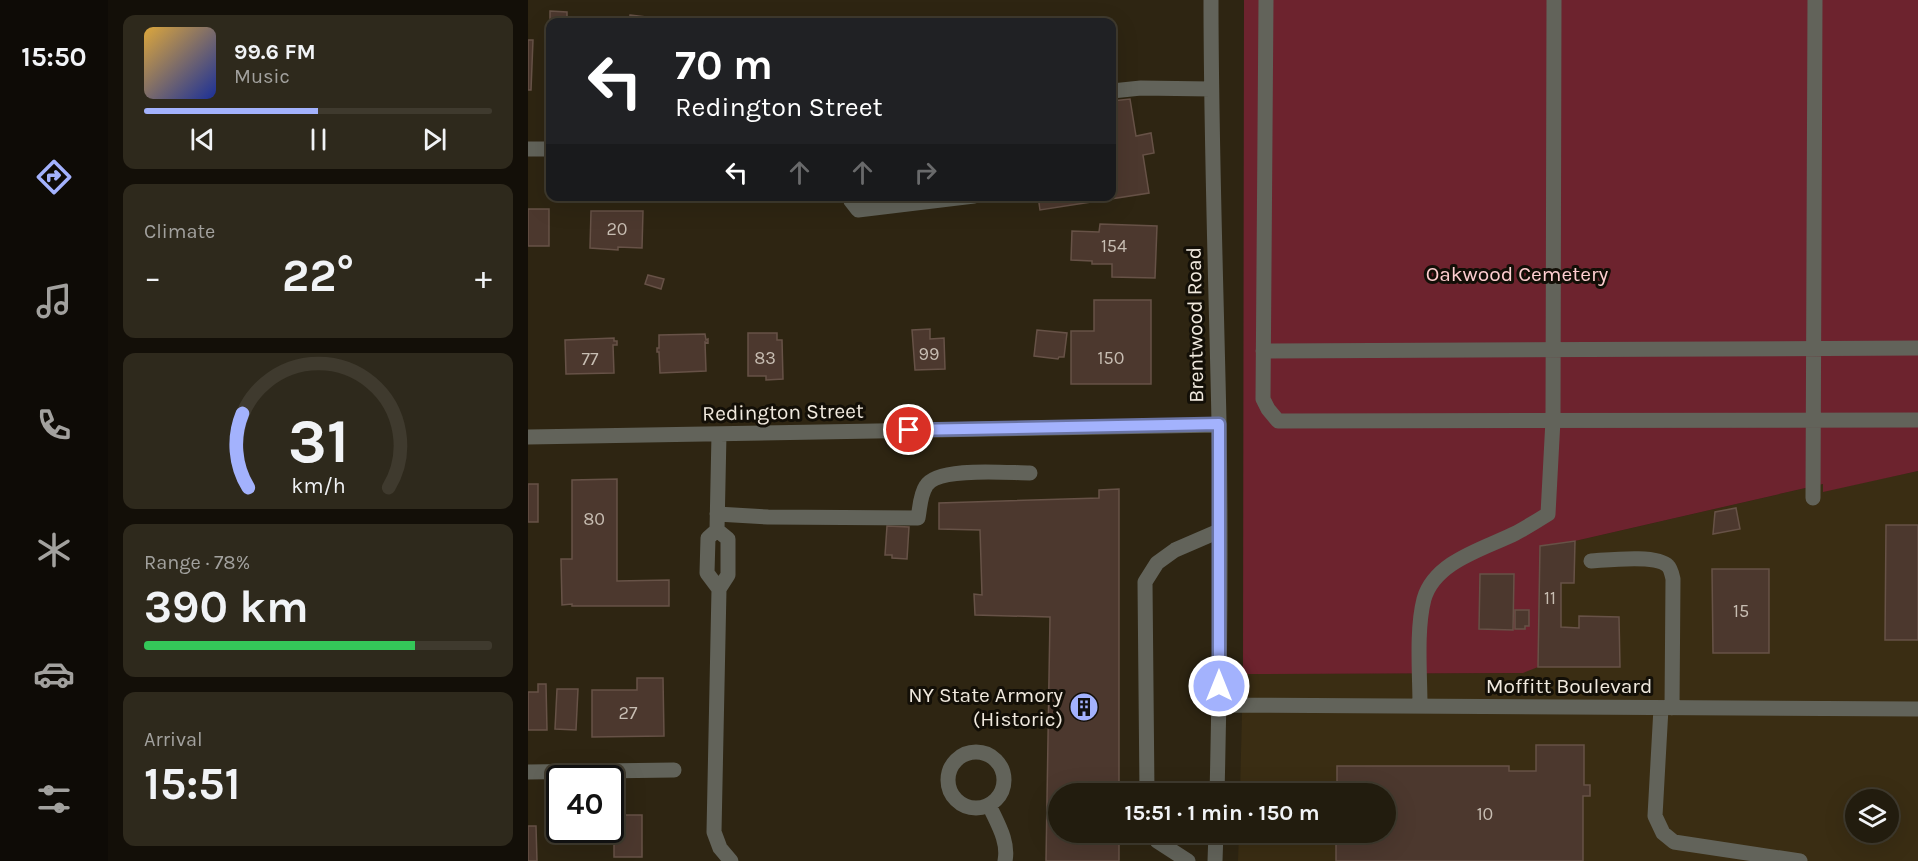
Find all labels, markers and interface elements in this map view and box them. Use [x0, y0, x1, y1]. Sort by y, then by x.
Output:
text: 99.6 FM [234, 39, 316, 65]
text: 70 m [675, 40, 773, 90]
text: 15:50 [21, 41, 87, 73]
icon: left [576, 42, 654, 120]
text: Music [234, 65, 290, 88]
text: Redington Street [675, 91, 883, 123]
icon: previous [186, 123, 219, 156]
icon: pause [302, 123, 335, 156]
icon: next [418, 123, 451, 156]
icon: directions [33, 156, 75, 198]
icon: left [720, 156, 753, 189]
icon: ahead [783, 156, 816, 189]
icon: ahead [846, 156, 879, 189]
icon: right [909, 156, 942, 189]
house number: 20 [606, 218, 628, 240]
text: Climate [144, 220, 215, 243]
house number: 154 [1101, 235, 1127, 257]
street label: Brentwood Road [1182, 247, 1208, 403]
text: 22° [282, 250, 354, 302]
text: − [144, 258, 161, 296]
text: + [475, 258, 492, 296]
park label: Oakwood Cemetery [1426, 262, 1609, 286]
icon: music [33, 280, 75, 322]
house number: 99 [919, 343, 939, 365]
house number: 83 [754, 347, 776, 369]
house number: 150 [1098, 347, 1124, 369]
house number: 77 [582, 348, 599, 370]
street label: Redington Street [702, 399, 864, 425]
icon: phone [33, 404, 75, 446]
pin [883, 404, 934, 455]
text: 31 [287, 405, 349, 478]
icon: arrive [892, 413, 925, 446]
text: km/h [291, 473, 345, 498]
house number: 80 [583, 508, 605, 530]
icon: climate [33, 529, 75, 571]
text: Range · 78% [144, 551, 250, 574]
text: 390 km [144, 581, 309, 633]
house number: 11 [1544, 587, 1556, 609]
house number: 15 [1733, 600, 1749, 622]
icon: car [33, 653, 75, 695]
position arrow [1187, 654, 1251, 718]
street label: Moffitt Boulevard [1486, 674, 1652, 698]
place label: NY State Armory (Historic) [908, 683, 1063, 731]
building icon: NY State Armory (Historic) [1068, 691, 1100, 723]
house number: 27 [619, 702, 638, 724]
text: Arrival [144, 728, 203, 751]
text: 15:51 [144, 758, 241, 810]
speed limit sign: 40 [546, 765, 624, 843]
icon: filters [33, 778, 75, 820]
map controls [1845, 789, 1899, 843]
button: layers [1845, 789, 1899, 843]
text: 15:51 · 1 min · 150 m [1124, 800, 1320, 826]
house number: 10 [1477, 803, 1493, 825]

